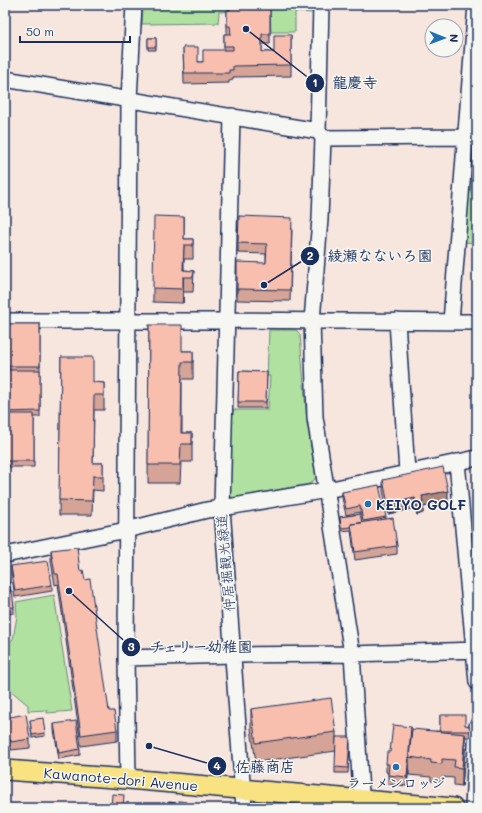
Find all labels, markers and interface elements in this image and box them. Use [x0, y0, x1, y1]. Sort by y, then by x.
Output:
scale bar [20, 18, 130, 44]
north arrow [424, 18, 464, 58]
text: 50 m [26, 23, 54, 39]
text: N [447, 34, 462, 42]
callout: 龍慶寺 [305, 69, 386, 96]
text: 龍慶寺 [332, 72, 378, 92]
text: 1 [312, 74, 318, 90]
callout: 綾瀬なないろ園 [300, 242, 441, 269]
text: 綾瀬なないろ園 [327, 245, 433, 265]
text: 2 [307, 247, 314, 263]
place label: KEIYO GOLF [376, 495, 466, 514]
marker: KEIYO GOLF [363, 499, 373, 509]
street label: 仲居掘観光緑道 [211, 513, 239, 613]
callout: チェリー幼稚園 [121, 633, 262, 660]
text: チェリー幼稚園 [149, 636, 253, 656]
text: 3 [127, 638, 135, 654]
callout: 佐藤商店 [207, 753, 303, 780]
text: 佐藤商店 [235, 756, 295, 776]
text: 4 [213, 757, 221, 773]
marker: ラーメンロッジ [391, 762, 401, 772]
street label: Kawanote-dori Avenue [43, 763, 199, 795]
place label: ラーメンロッジ [347, 773, 445, 792]

